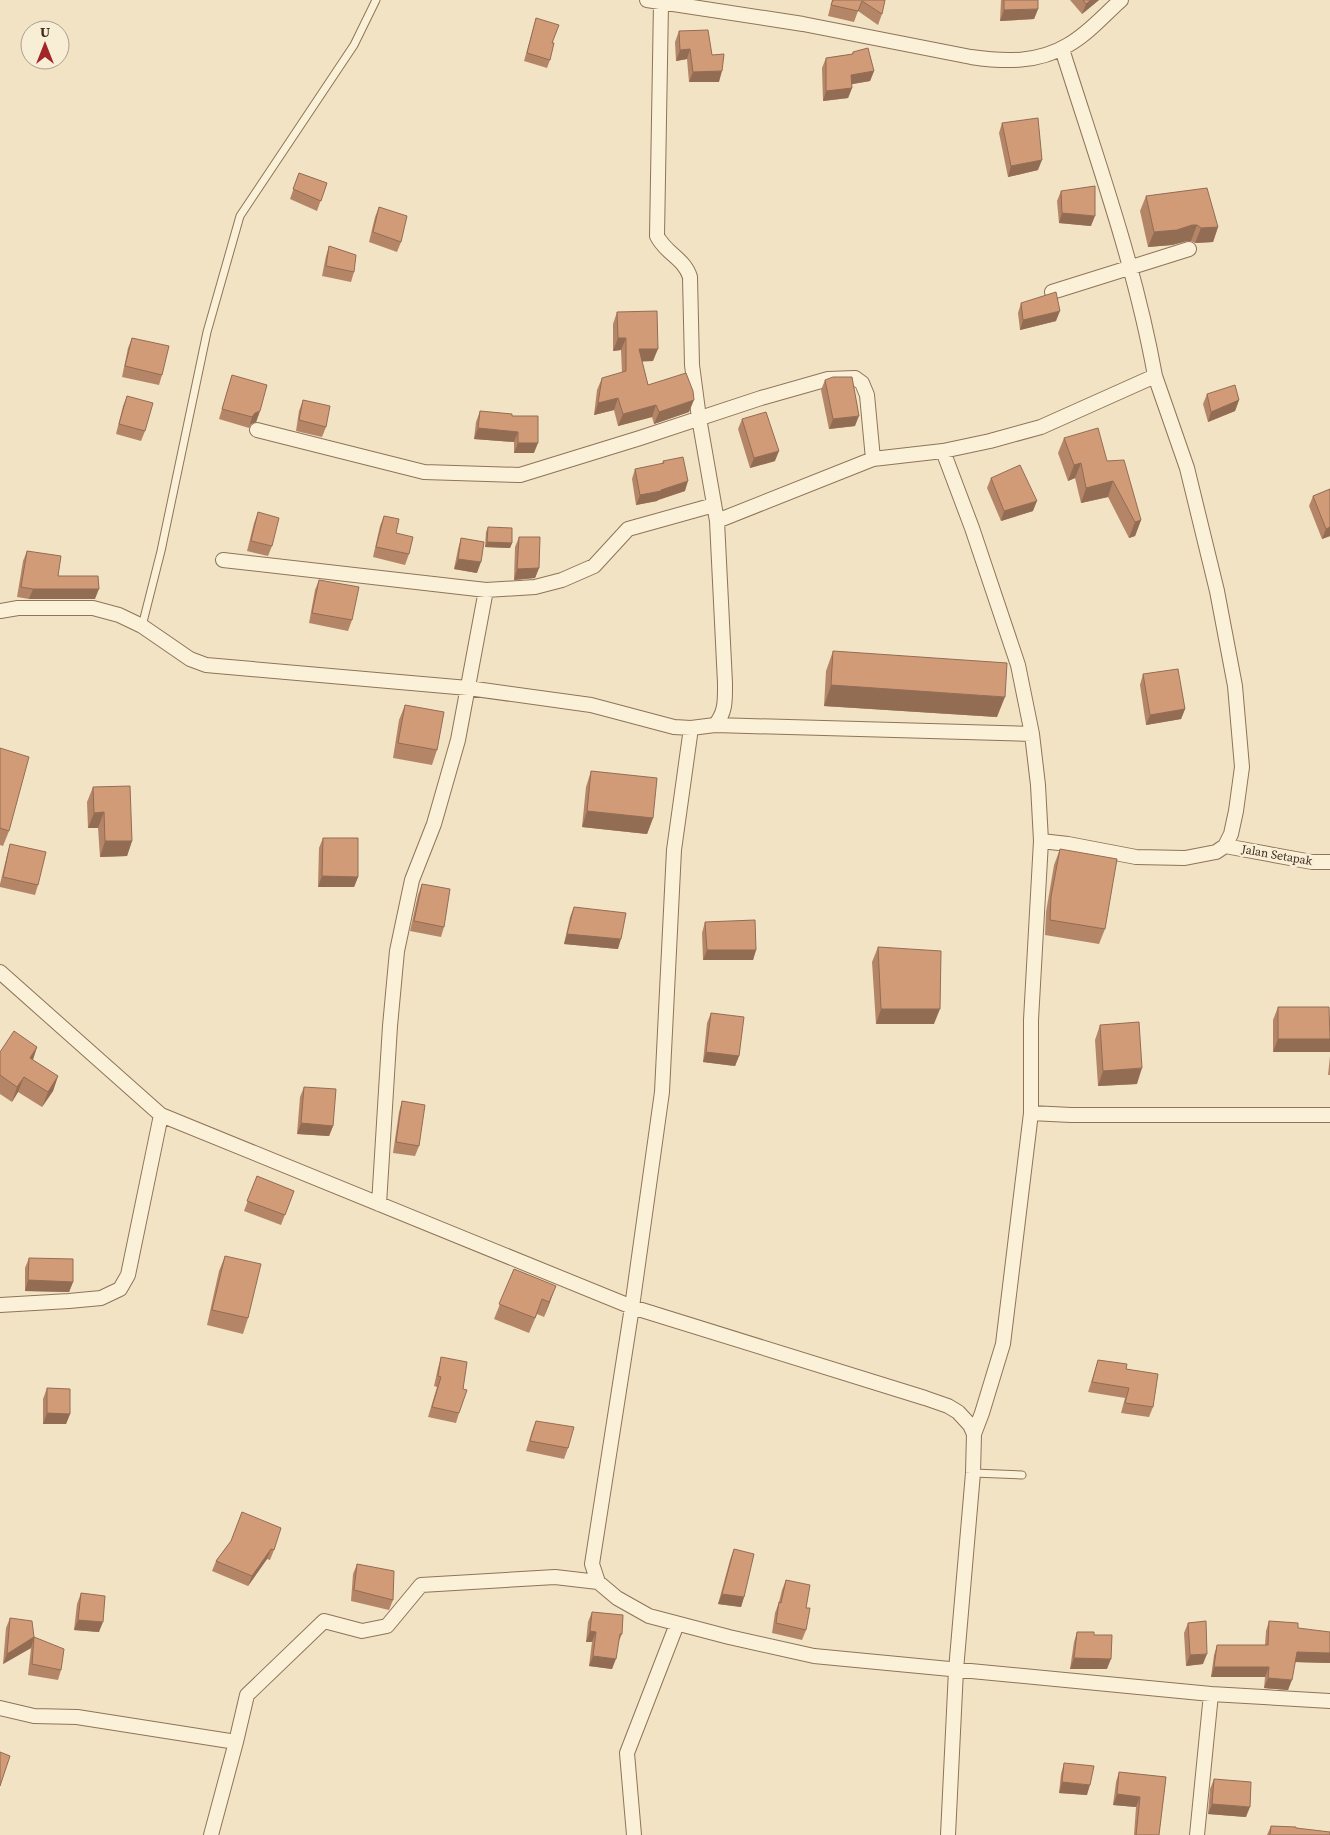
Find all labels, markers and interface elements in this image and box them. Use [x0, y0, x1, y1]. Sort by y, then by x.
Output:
north arrow [20, 20, 70, 70]
text: U [40, 22, 50, 42]
street label: Jalan Setapak [1239, 841, 1314, 869]

